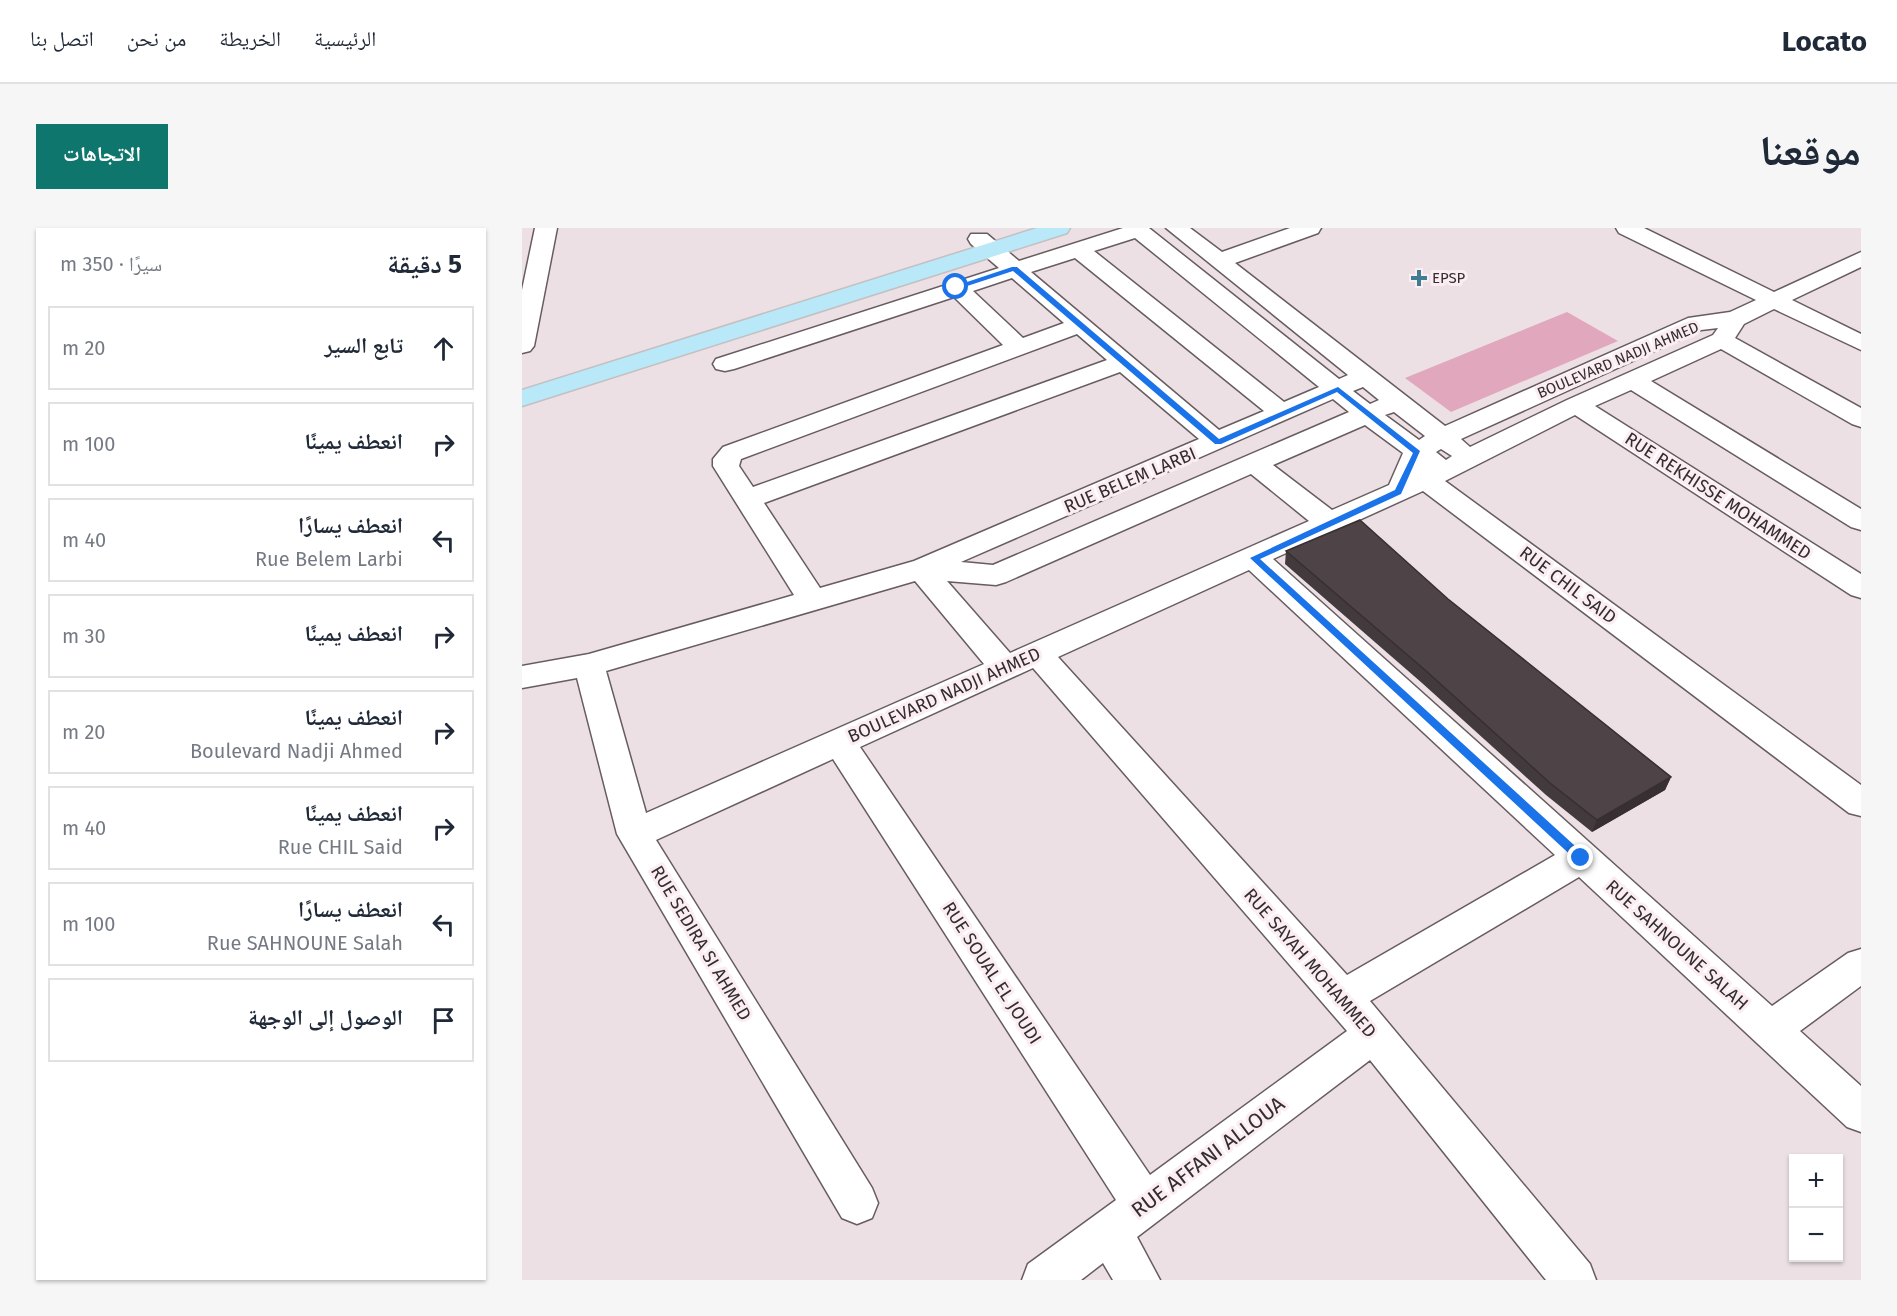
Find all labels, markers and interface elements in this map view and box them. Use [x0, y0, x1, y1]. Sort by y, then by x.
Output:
text: Locato [1782, 25, 1867, 58]
text: اتصل بنا [30, 26, 94, 52]
text: من نحن [127, 26, 186, 52]
text: الخريطة [219, 26, 281, 52]
text: الرئيسية [314, 26, 376, 52]
button: الاتجاهات [36, 124, 168, 189]
text: موقعنا [1760, 126, 1861, 176]
text: 5 دقيقة [387, 249, 462, 280]
text: سيرًا · 350 m [60, 252, 162, 276]
marker: EPSP [1410, 269, 1428, 287]
place label: EPSP [1432, 269, 1466, 287]
route start [942, 273, 968, 299]
street label: BOULEVARD NADJI AHMED [1534, 318, 1702, 402]
text: تابع السير [324, 332, 403, 359]
icon: ahead [427, 332, 460, 365]
text: 20 m [62, 336, 106, 360]
text: انعطف يمينًا [304, 428, 403, 455]
icon: right [427, 428, 460, 461]
street label: RUE REKHISSE MOHAMMED [1621, 428, 1815, 564]
text: 100 m [62, 432, 115, 456]
street label: RUE BELEM LARBI [1061, 442, 1199, 518]
text: انعطف يسارًا [298, 512, 403, 539]
icon: left [427, 524, 460, 557]
text: 40 m [62, 528, 106, 552]
street label: RUE CHIL SAID [1515, 541, 1621, 629]
text: Rue Belem Larbi [255, 547, 403, 571]
text: انعطف يمينًا [304, 620, 403, 647]
icon: right [427, 620, 460, 653]
text: 30 m [62, 624, 106, 648]
street label: BOULEVARD NADJI AHMED [844, 643, 1044, 747]
text: انعطف يمينًا [304, 704, 403, 731]
icon: right [427, 716, 460, 749]
text: 20 m [62, 720, 106, 744]
text: Boulevard Nadji Ahmed [190, 739, 403, 763]
text: انعطف يمينًا [304, 800, 403, 827]
icon: right [427, 812, 460, 845]
text: 40 m [62, 816, 106, 840]
text: Rue CHIL Said [278, 835, 403, 859]
route end [1567, 844, 1593, 870]
street label: RUE SEDIRA SI AHMED [646, 861, 756, 1025]
street label: RUE SAHNOUNE SALAH [1601, 875, 1753, 1015]
street label: RUE SAYAH MOHAMMED [1239, 884, 1381, 1042]
text: انعطف يسارًا [298, 896, 403, 923]
street label: RUE SOUAL EL JOUDI [938, 898, 1046, 1048]
icon: left [427, 908, 460, 941]
text: 100 m [62, 912, 115, 936]
text: Rue SAHNOUNE Salah [207, 931, 403, 955]
text: الوصول إلى الوجهة [248, 1004, 403, 1031]
icon: arrive [427, 1004, 460, 1037]
street label: RUE AFFANI ALLOUA [1126, 1091, 1290, 1223]
map controls [1789, 1154, 1843, 1262]
button: + [1789, 1154, 1843, 1208]
button: − [1789, 1208, 1843, 1262]

